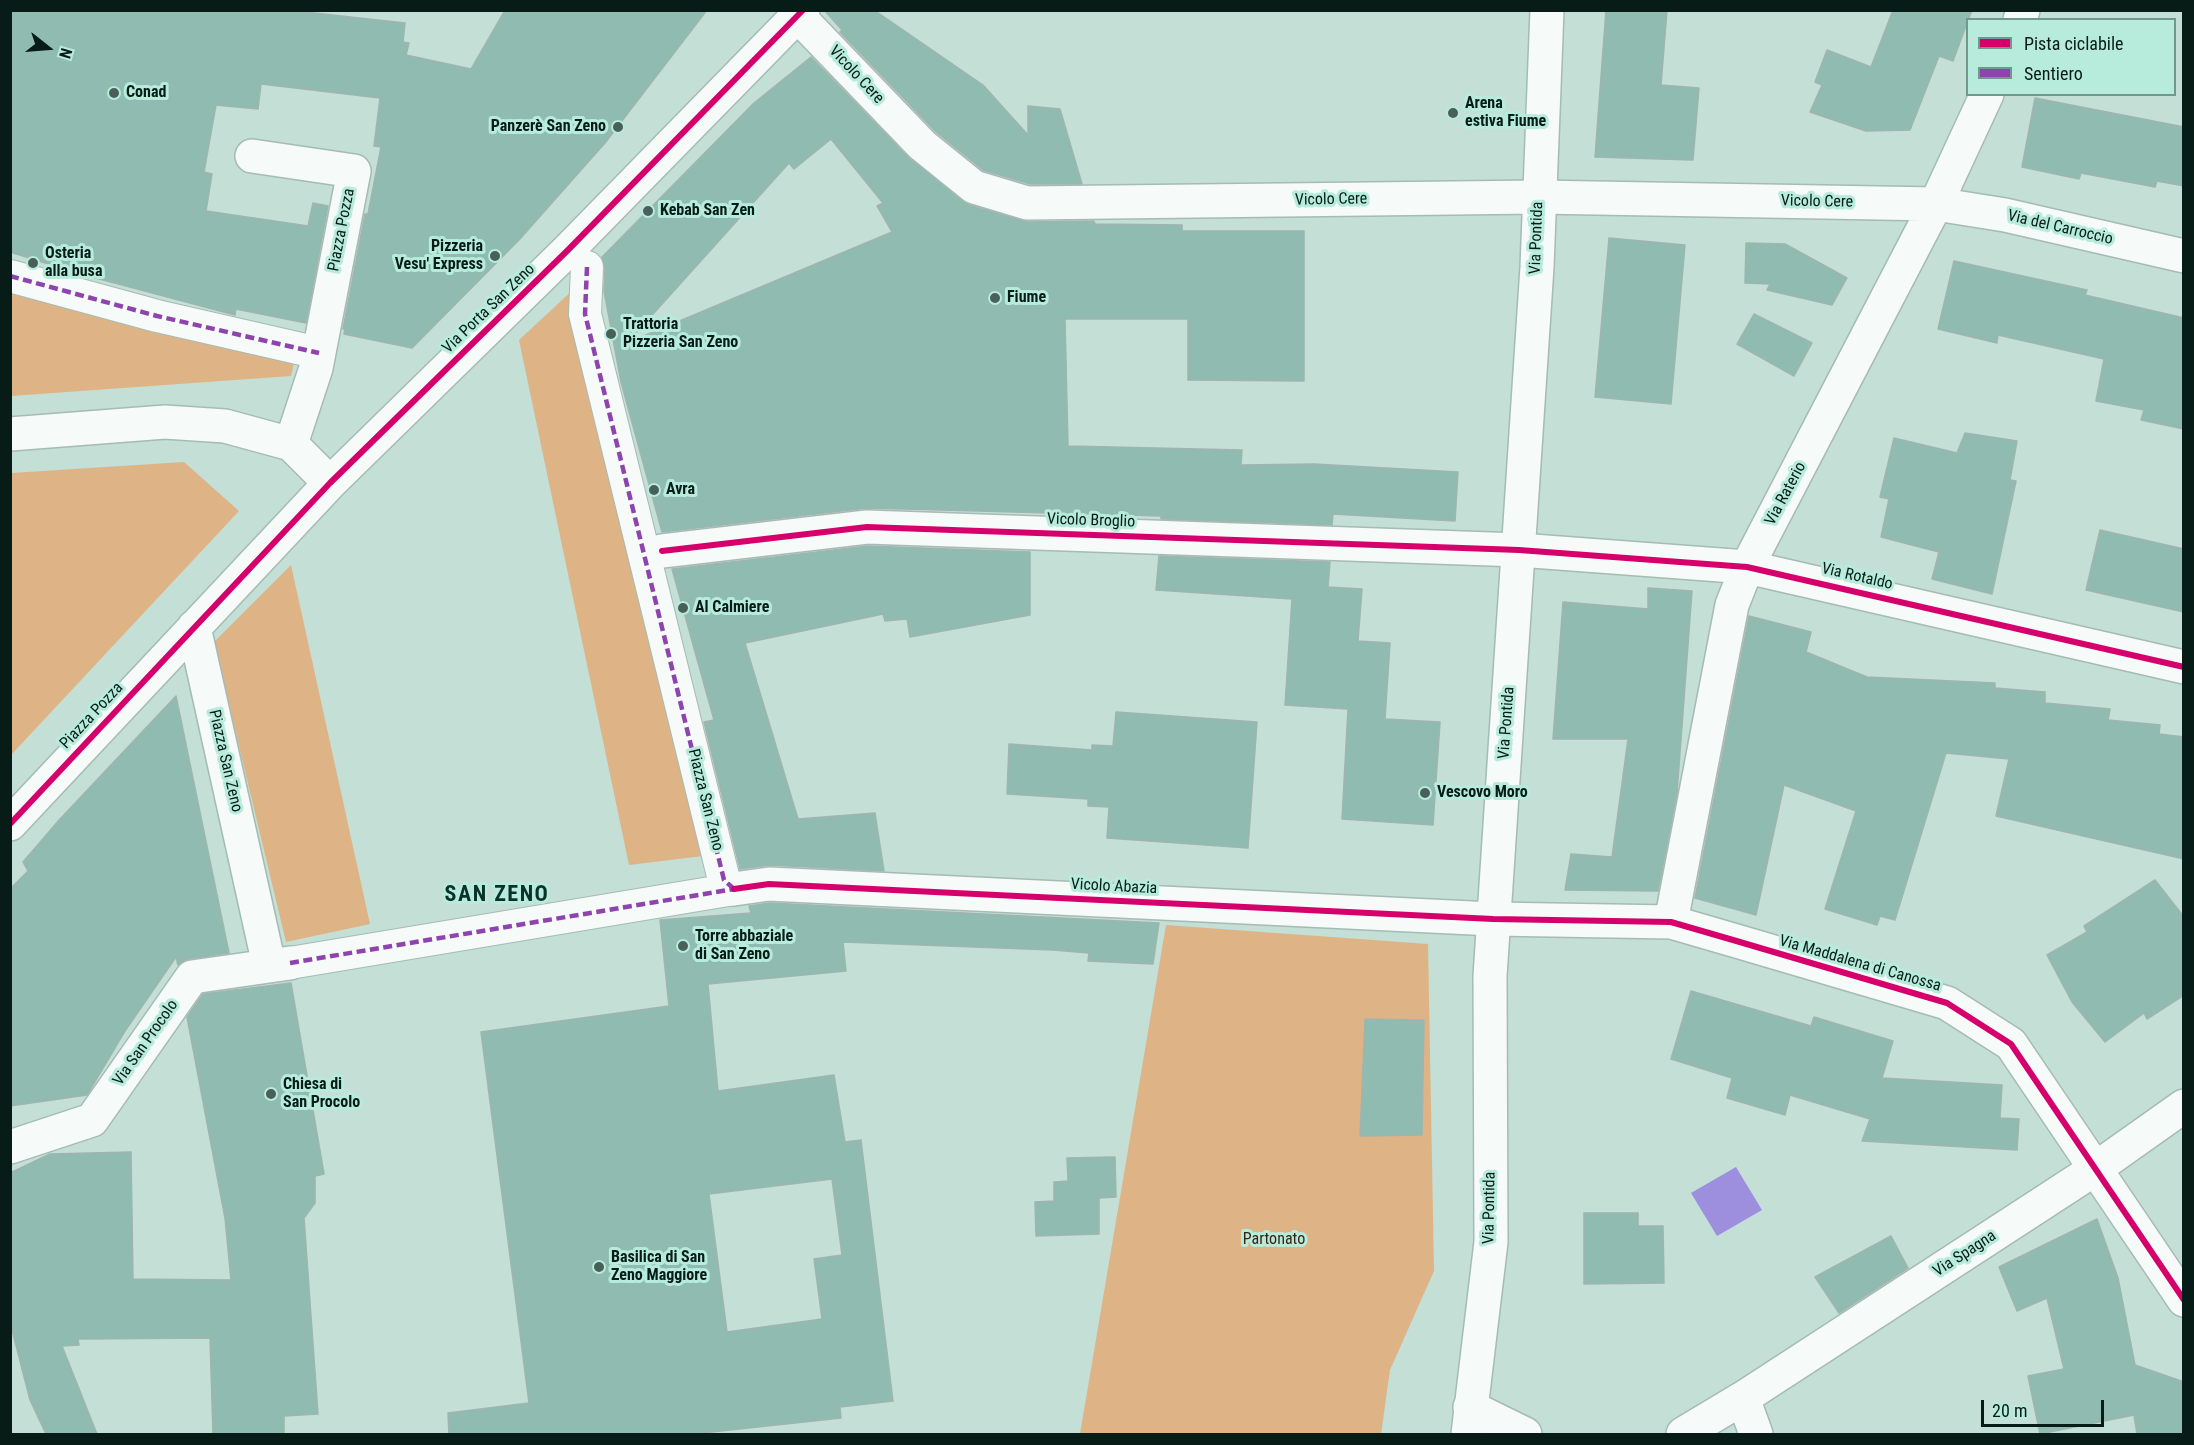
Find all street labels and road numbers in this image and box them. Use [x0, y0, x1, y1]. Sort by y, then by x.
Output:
street label: Vicolo Cere [824, 42, 888, 108]
street label: Piazza Pozza [325, 187, 359, 273]
street label: Vicolo Cere [1295, 190, 1367, 210]
street label: Vicolo Cere [1781, 192, 1853, 212]
street label: Via Pontida [1526, 201, 1548, 275]
street label: Via del Carroccio [2005, 207, 2115, 249]
street label: Via Porta San Zeno [439, 260, 539, 358]
street label: Via Raterio [1761, 459, 1811, 529]
street label: Vicolo Broglio [1047, 510, 1135, 532]
street label: Via Rotaldo [1820, 559, 1894, 595]
street label: Piazza Pozza [56, 679, 128, 753]
street label: Via Pontida [1495, 686, 1519, 760]
street label: Piazza San Zeno [204, 708, 246, 814]
street label: Piazza San Zeno [683, 747, 727, 853]
street label: Vicolo Abazia [1070, 875, 1158, 899]
street label: Via Maddalena di Canossa [1777, 932, 1943, 996]
street label: Via San Procolo [109, 996, 183, 1090]
street label: Via Pontida [1480, 1172, 1500, 1244]
street label: Via Spagna [1930, 1227, 2000, 1281]

